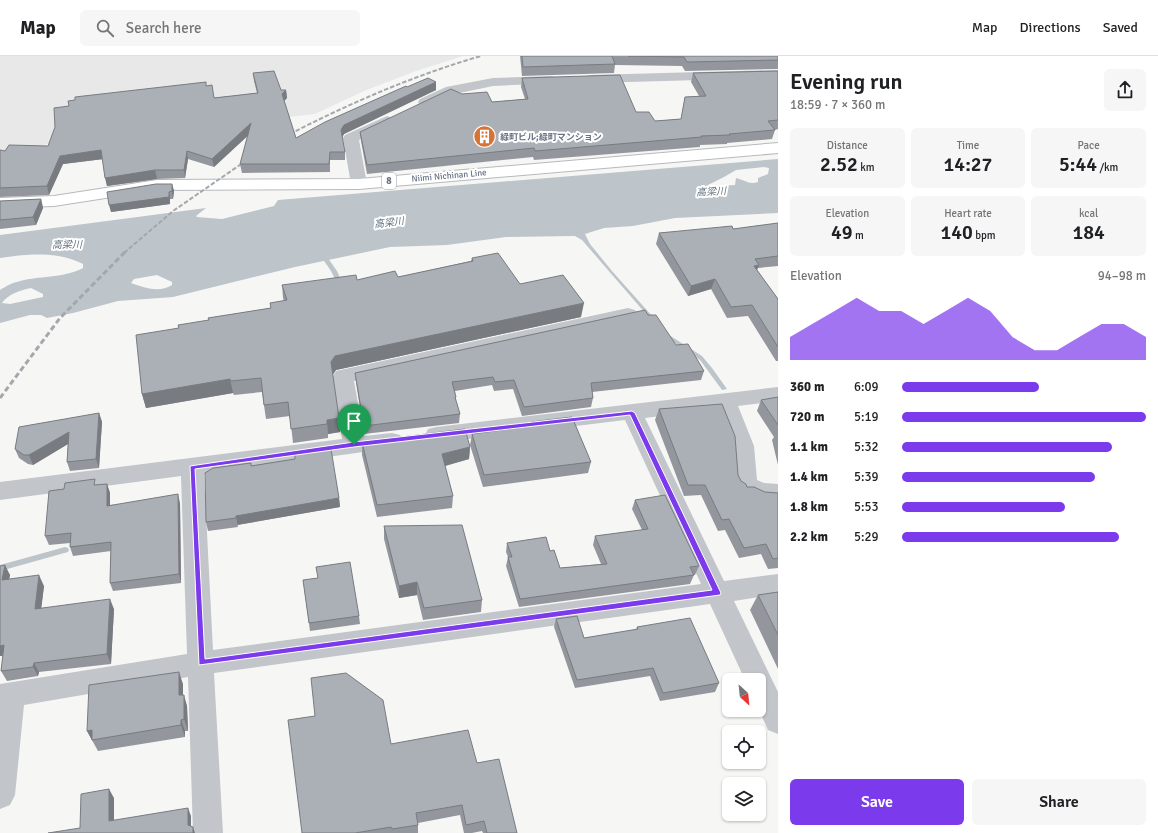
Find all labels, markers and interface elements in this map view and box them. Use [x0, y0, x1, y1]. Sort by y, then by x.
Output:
search box [80, 10, 360, 46]
text: Map [20, 16, 56, 40]
icon: search [94, 17, 116, 39]
text: Search here [126, 19, 201, 37]
text: Map [972, 19, 998, 36]
text: Directions [1020, 19, 1081, 36]
text: Saved [1103, 19, 1138, 36]
text: Evening run [790, 68, 903, 95]
button: share [1104, 69, 1146, 111]
text: 18:59 · 7 × 360 m [790, 97, 885, 113]
building icon: 緑町ビル;緑町マンション [472, 124, 498, 150]
place label: 緑町ビル;緑町マンション [500, 132, 602, 143]
text: Distance [827, 139, 868, 152]
text: Time [957, 139, 979, 152]
text: Pace [1078, 139, 1100, 152]
text: 2.52 [820, 152, 858, 177]
text: 14:27 [944, 152, 992, 177]
text: 5:44 [1059, 152, 1097, 177]
text: km [858, 161, 875, 174]
text: /km [1097, 161, 1118, 174]
street label: Niimi Nichinan Line [411, 167, 488, 185]
road number: 8 [382, 173, 396, 189]
water label: 高梁川 [696, 185, 727, 199]
text: Elevation [825, 207, 869, 220]
text: Heart rate [944, 207, 992, 220]
text: kcal [1079, 207, 1098, 220]
water label: 高梁川 [373, 215, 406, 231]
text: 49 [831, 220, 853, 245]
text: 140 [940, 220, 973, 245]
text: 184 [1072, 220, 1105, 245]
text: m [853, 229, 864, 242]
text: bpm [973, 229, 996, 242]
water label: 高梁川 [52, 239, 83, 251]
text: Elevation [790, 268, 842, 284]
text: 94–98 m [1098, 268, 1146, 284]
text: 360 m [790, 379, 824, 395]
text: 6:09 [854, 379, 879, 395]
pin [337, 404, 371, 445]
text: 720 m [790, 409, 824, 425]
text: 5:19 [854, 409, 879, 425]
icon: arrive [343, 410, 365, 432]
text: 1.1 km [790, 439, 828, 455]
text: 5:32 [854, 439, 879, 455]
text: 1.4 km [790, 469, 828, 485]
text: 5:39 [854, 469, 879, 485]
text: 1.8 km [790, 499, 828, 515]
text: 5:53 [854, 499, 879, 515]
text: 2.2 km [790, 529, 828, 545]
text: 5:29 [854, 529, 879, 545]
north arrow [722, 673, 766, 717]
map controls [722, 673, 766, 821]
button: locate [722, 725, 766, 769]
button: layers [722, 777, 766, 821]
button: Save [790, 779, 964, 825]
button: Share [972, 779, 1146, 825]

